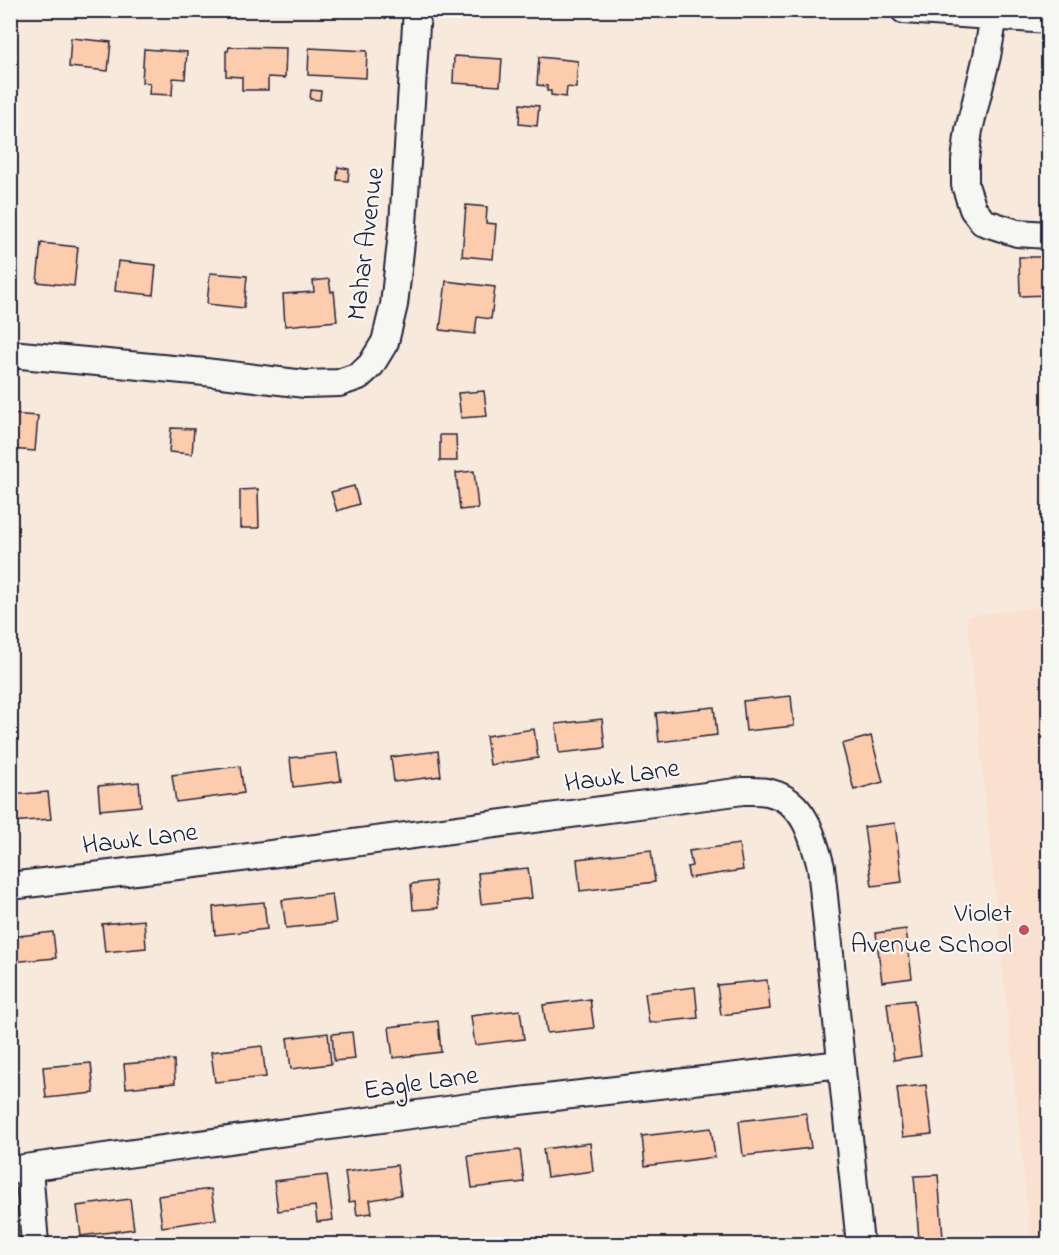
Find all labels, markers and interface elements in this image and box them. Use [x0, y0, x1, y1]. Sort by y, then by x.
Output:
street label: Mahar Avenue [338, 164, 396, 323]
street label: Hawk Lane [562, 749, 683, 804]
street label: Hawk Lane [80, 813, 201, 866]
place label: Violet Avenue School [851, 895, 1012, 965]
marker: Violet Avenue School [1017, 923, 1031, 937]
street label: Eagle Lane [361, 1057, 482, 1111]

